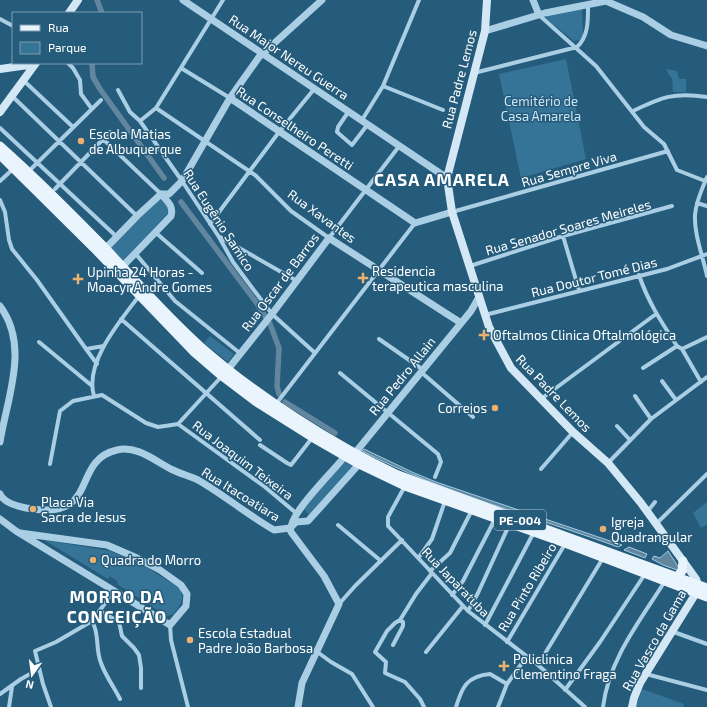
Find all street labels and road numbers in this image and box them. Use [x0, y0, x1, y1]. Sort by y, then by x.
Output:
street label: Rua Major Nereu Guerra [226, 11, 352, 103]
street label: Rua Padre Lemos [438, 28, 480, 130]
street label: Rua Conselheiro Peretti [233, 83, 357, 173]
street label: Rua Sempre Viva [519, 148, 619, 190]
street label: Rua Eugênio Samico [180, 166, 258, 274]
street label: Rua Xavantes [285, 186, 359, 246]
street label: Rua Senador Soares Meireles [483, 196, 653, 258]
street label: Rua Oscar de Barros [238, 230, 322, 334]
street label: Rua Doutor Tomé Dias [529, 254, 659, 300]
street label: Rua Pedro Allain [365, 334, 439, 418]
street label: Rua Padre Lemos [513, 351, 595, 435]
street label: Rua Joaquim Teixeira [190, 417, 296, 503]
street label: Rua Itacoatiara [199, 464, 283, 524]
road number: PE-004 [494, 510, 546, 530]
street label: Rua Pinto Ribeiro [494, 540, 560, 634]
street label: Rua Japaratuba [419, 544, 493, 620]
street label: Rua Vasco da Gama [618, 587, 690, 693]

